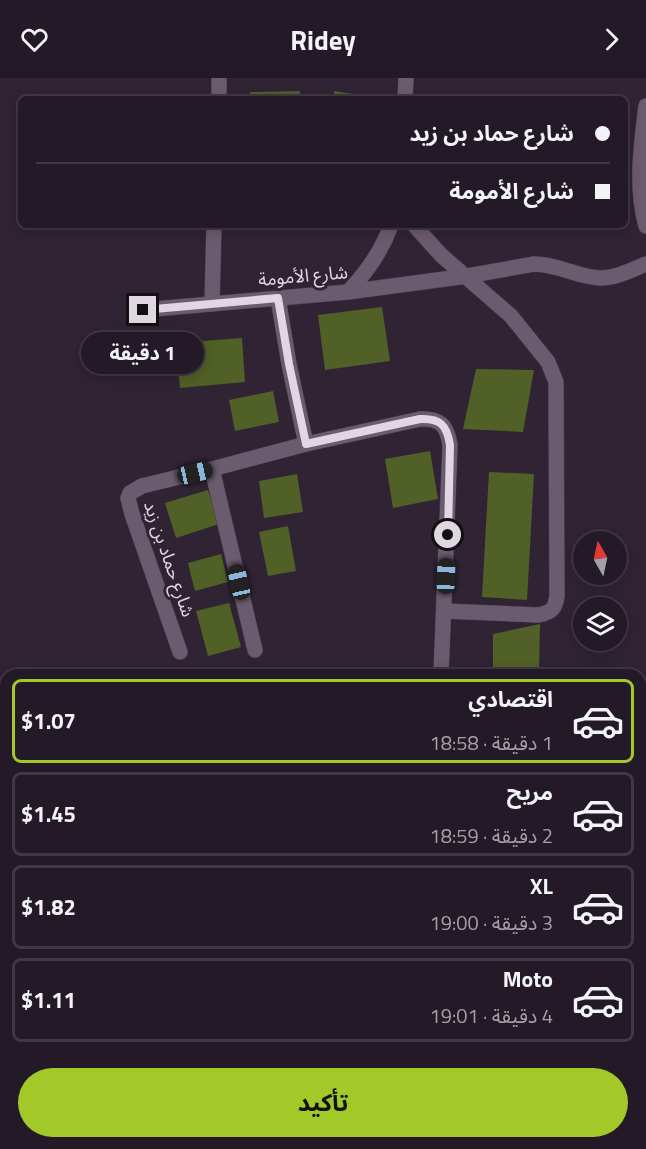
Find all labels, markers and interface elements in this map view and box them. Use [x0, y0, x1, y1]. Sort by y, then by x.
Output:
text: Ridey [290, 19, 356, 60]
icon: heart [18, 23, 51, 56]
icon: forward [595, 23, 628, 56]
text: شارع حماد بن زيد [410, 116, 574, 150]
text: شارع الأمومة [449, 174, 574, 208]
street label: شارع الأمومة [257, 258, 349, 294]
route end [129, 296, 156, 323]
callout: 1 دقيقة [82, 331, 204, 373]
text: 1 دقيقة [110, 337, 175, 368]
car [175, 460, 215, 486]
street label: شارع حماد بن زيد [136, 497, 202, 621]
route start [434, 521, 461, 548]
north arrow [573, 531, 627, 585]
map controls [573, 531, 627, 651]
car [436, 558, 456, 594]
car [226, 562, 252, 602]
button: layers [573, 597, 627, 651]
text: اقتصادي [468, 682, 553, 716]
icon: car [571, 694, 625, 748]
text: $1.07 [21, 704, 76, 738]
text: 1 دقيقة · 18:58 [430, 727, 553, 758]
text: مريح [507, 775, 553, 809]
icon: car [571, 787, 625, 841]
text: $1.45 [21, 797, 76, 831]
text: 2 دقيقة · 18:59 [430, 820, 553, 851]
text: XL [530, 869, 553, 903]
icon: car [571, 880, 625, 934]
text: $1.82 [21, 890, 76, 924]
text: 3 دقيقة · 19:00 [430, 907, 553, 938]
text: Moto [503, 962, 553, 996]
icon: car [571, 973, 625, 1027]
text: $1.11 [21, 983, 76, 1017]
text: 4 دقيقة · 19:01 [430, 1000, 553, 1031]
button: تأكيد [18, 1068, 628, 1137]

